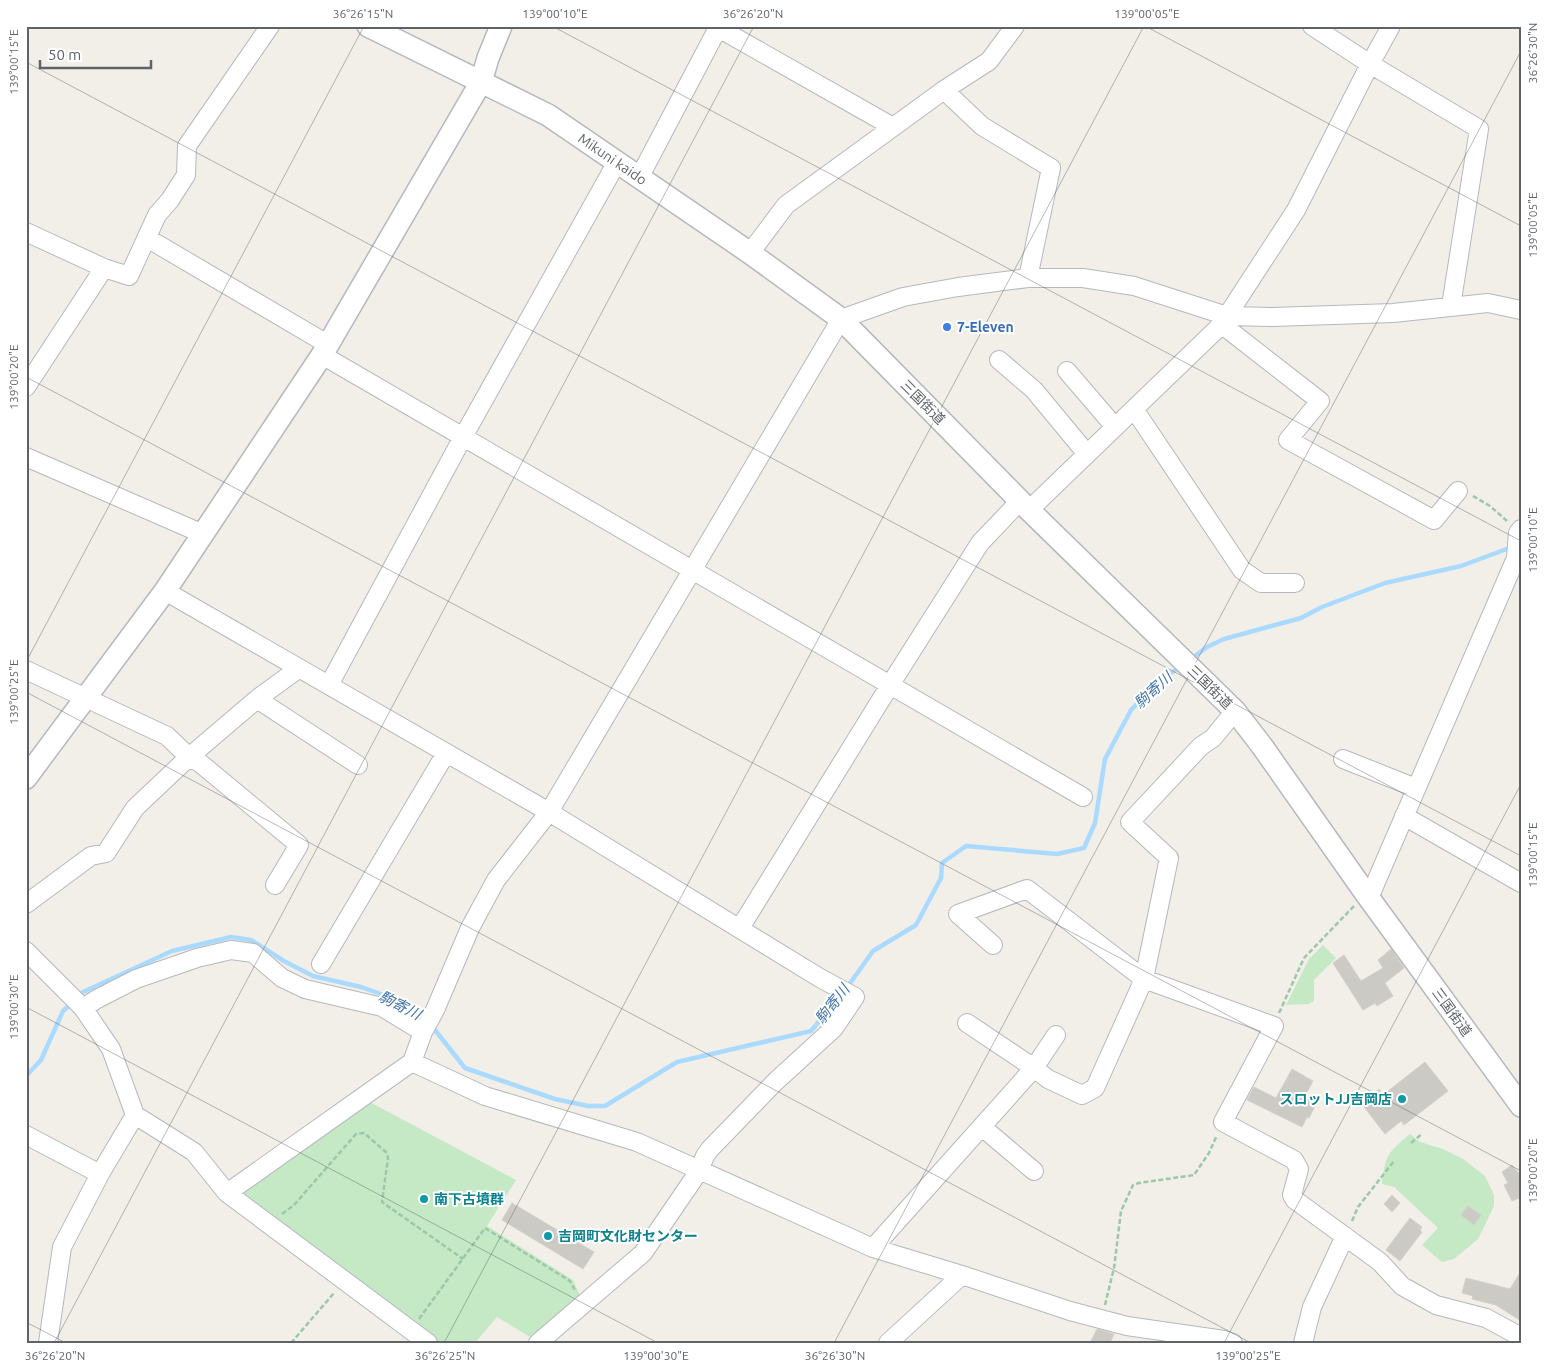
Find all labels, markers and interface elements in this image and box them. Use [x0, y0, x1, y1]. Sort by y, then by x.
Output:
text: 36°26'15"N [333, 7, 393, 20]
text: 139°00'10"E [522, 7, 588, 20]
text: 36°26'20"N [723, 7, 783, 20]
text: 139°00'05"E [1114, 7, 1180, 20]
text: 36°26'30"N [1526, 23, 1539, 83]
text: 139°00'15"E [7, 29, 20, 95]
scale bar [40, 38, 151, 70]
text: 50 m [48, 46, 81, 63]
street label: Mikuni kaido [575, 130, 650, 188]
text: 139°00'05"E [1526, 192, 1539, 258]
place label: 7-Eleven [957, 319, 1014, 335]
marker: 7-Eleven [941, 321, 953, 333]
text: 139°00'20"E [7, 344, 20, 410]
street label: 三国街道 [898, 377, 948, 427]
text: 139°00'10"E [1526, 507, 1539, 573]
text: 139°00'25"E [7, 659, 20, 725]
street label: 三国街道 [1184, 662, 1236, 712]
water label: 駒寄川 [1131, 667, 1177, 711]
text: 139°00'15"E [1526, 822, 1539, 888]
text: 139°00'30"E [7, 974, 20, 1040]
water label: 駒寄川 [811, 979, 854, 1027]
street label: 三国街道 [1429, 985, 1475, 1039]
water label: 駒寄川 [376, 987, 426, 1024]
place label: スロットJJ吉岡店 [1280, 1091, 1392, 1107]
marker: スロットJJ吉岡店 [1396, 1093, 1408, 1105]
text: 139°00'20"E [1526, 1138, 1539, 1204]
place label: 南下古墳群 [434, 1191, 504, 1207]
marker: 南下古墳群 [418, 1193, 430, 1205]
place label: 吉岡町文化財センター [558, 1228, 698, 1244]
marker: 吉岡町文化財センター [542, 1230, 554, 1242]
text: 36°26'20"N [25, 1349, 85, 1362]
text: 36°26'25"N [415, 1349, 475, 1362]
text: 139°00'30"E [623, 1349, 689, 1362]
text: 36°26'30"N [805, 1349, 865, 1362]
text: 139°00'25"E [1215, 1349, 1281, 1362]

